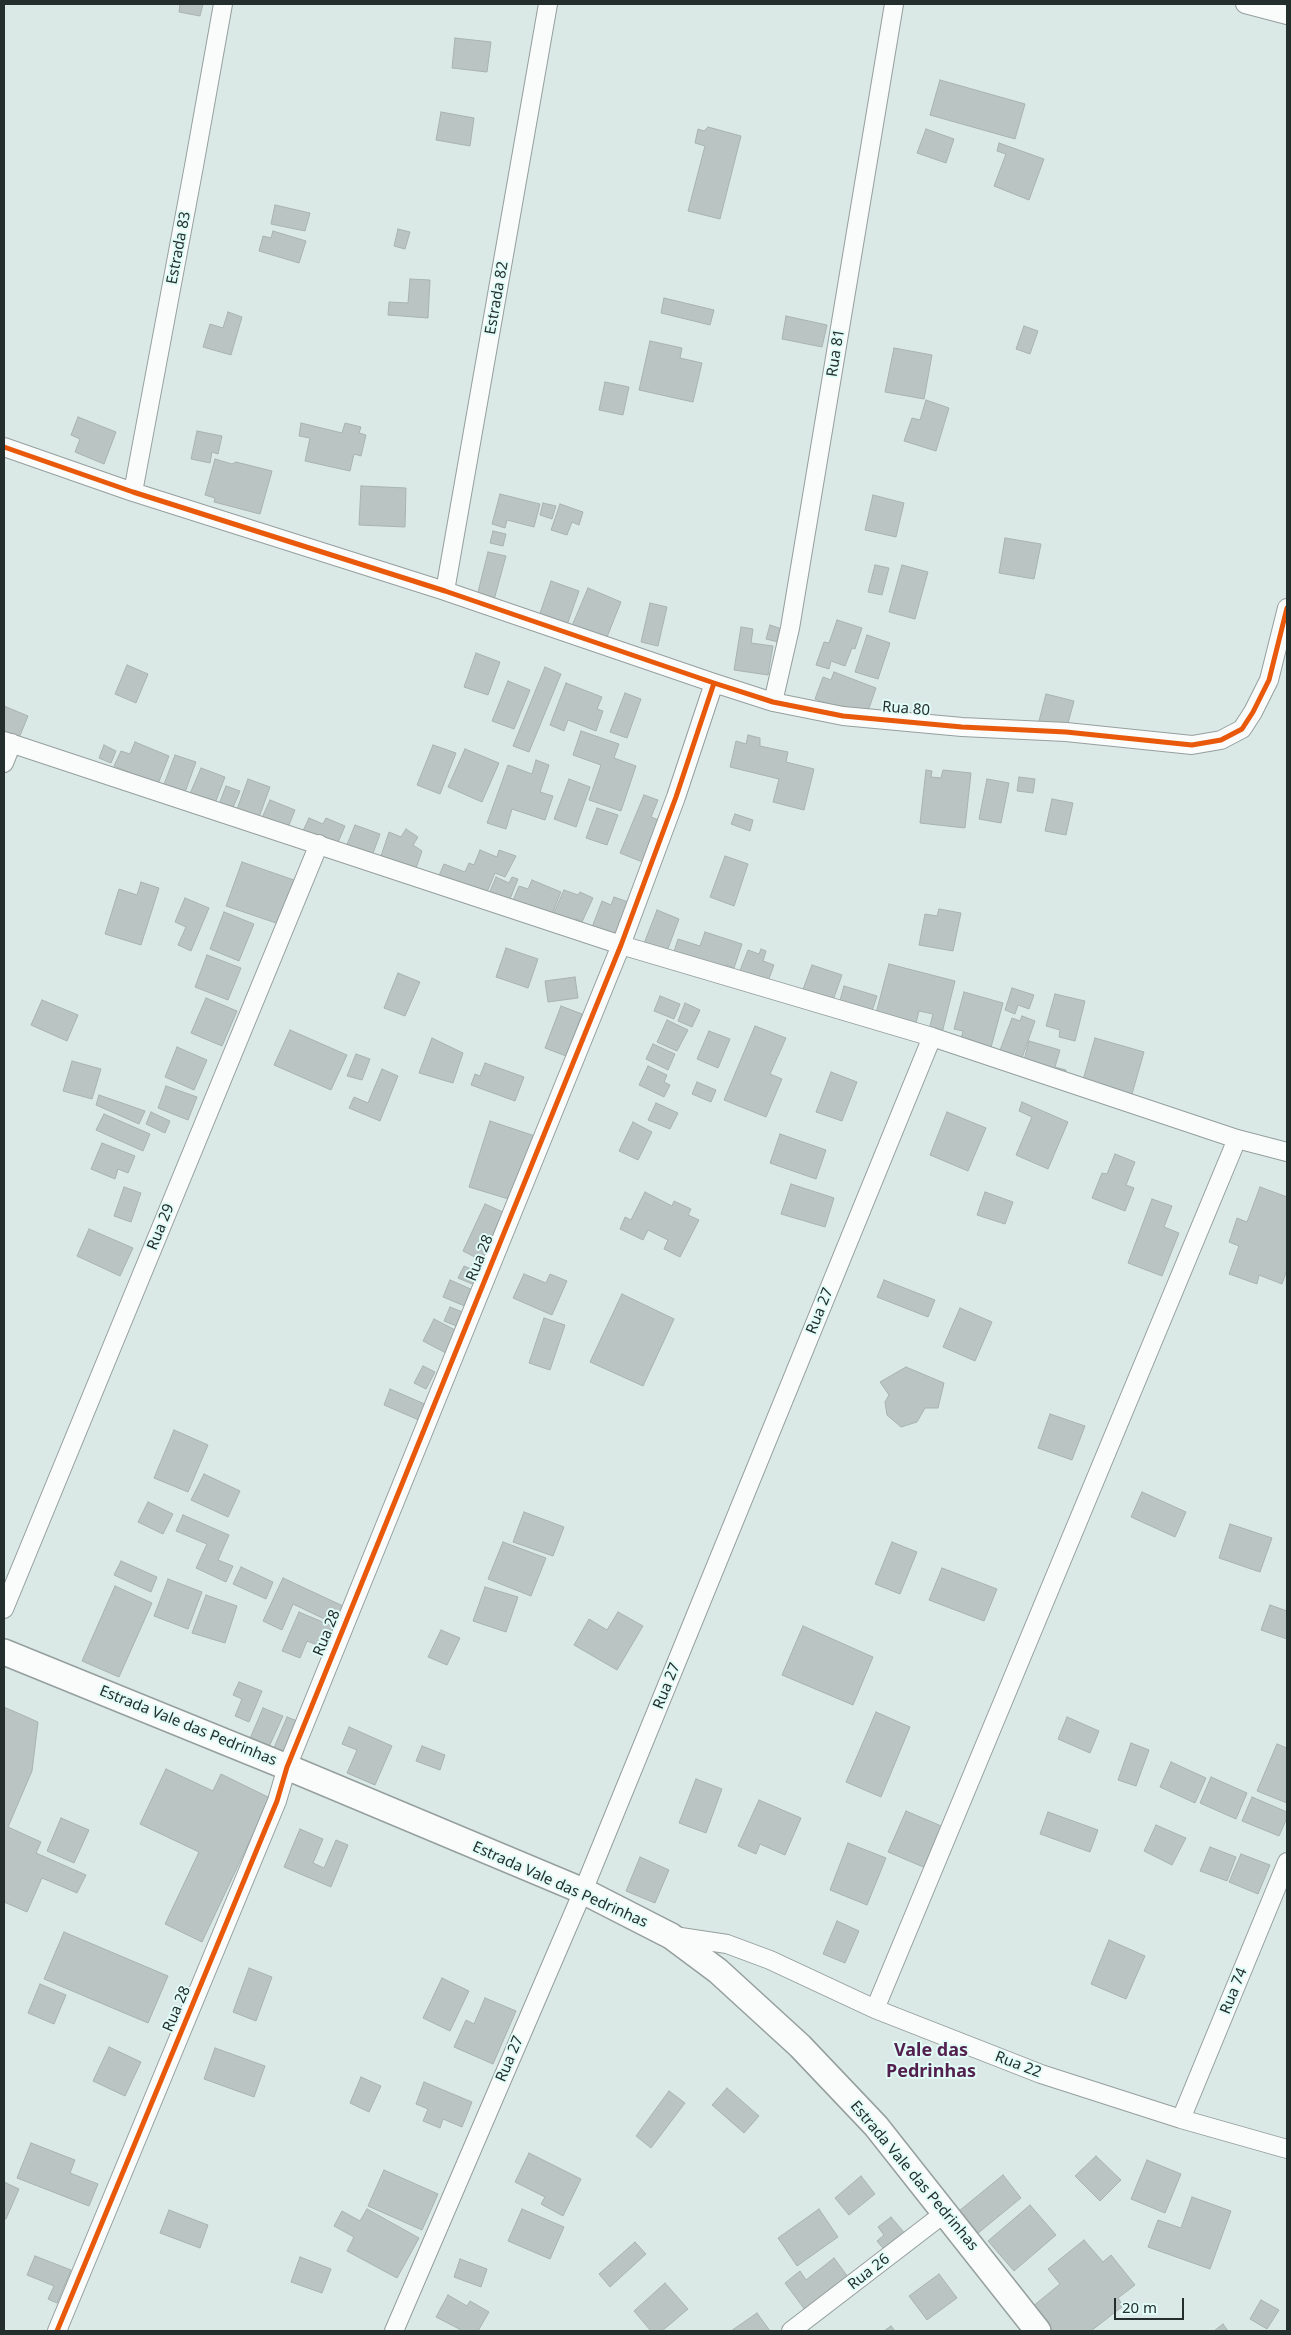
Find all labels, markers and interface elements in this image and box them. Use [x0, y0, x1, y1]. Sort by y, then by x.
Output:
street label: Estrada 83 [163, 210, 195, 286]
street label: Estrada 82 [482, 260, 512, 336]
street label: Rua 81 [823, 328, 849, 378]
street label: Rua 80 [881, 698, 931, 720]
street label: Rua 29 [144, 1201, 178, 1253]
street label: Rua 28 [463, 1232, 497, 1284]
street label: Rua 27 [803, 1285, 837, 1337]
street label: Rua 28 [310, 1607, 344, 1659]
street label: Rua 27 [650, 1660, 684, 1712]
street label: Estrada Vale das Pedrinhas [97, 1682, 279, 1770]
street label: Estrada Vale das Pedrinhas [470, 1838, 650, 1932]
street label: Rua 74 [1217, 1965, 1251, 2017]
street label: Rua 28 [159, 1983, 195, 2035]
street label: Rua 27 [492, 2033, 528, 2085]
district label: Vale das Pedrinhas [886, 2040, 976, 2082]
street label: Rua 22 [992, 2048, 1044, 2082]
street label: Estrada Vale das Pedrinhas [846, 2098, 982, 2254]
street label: Rua 26 [845, 2250, 893, 2294]
scale bar [1116, 2288, 1186, 2320]
text: 20 m [1122, 2297, 1157, 2317]

